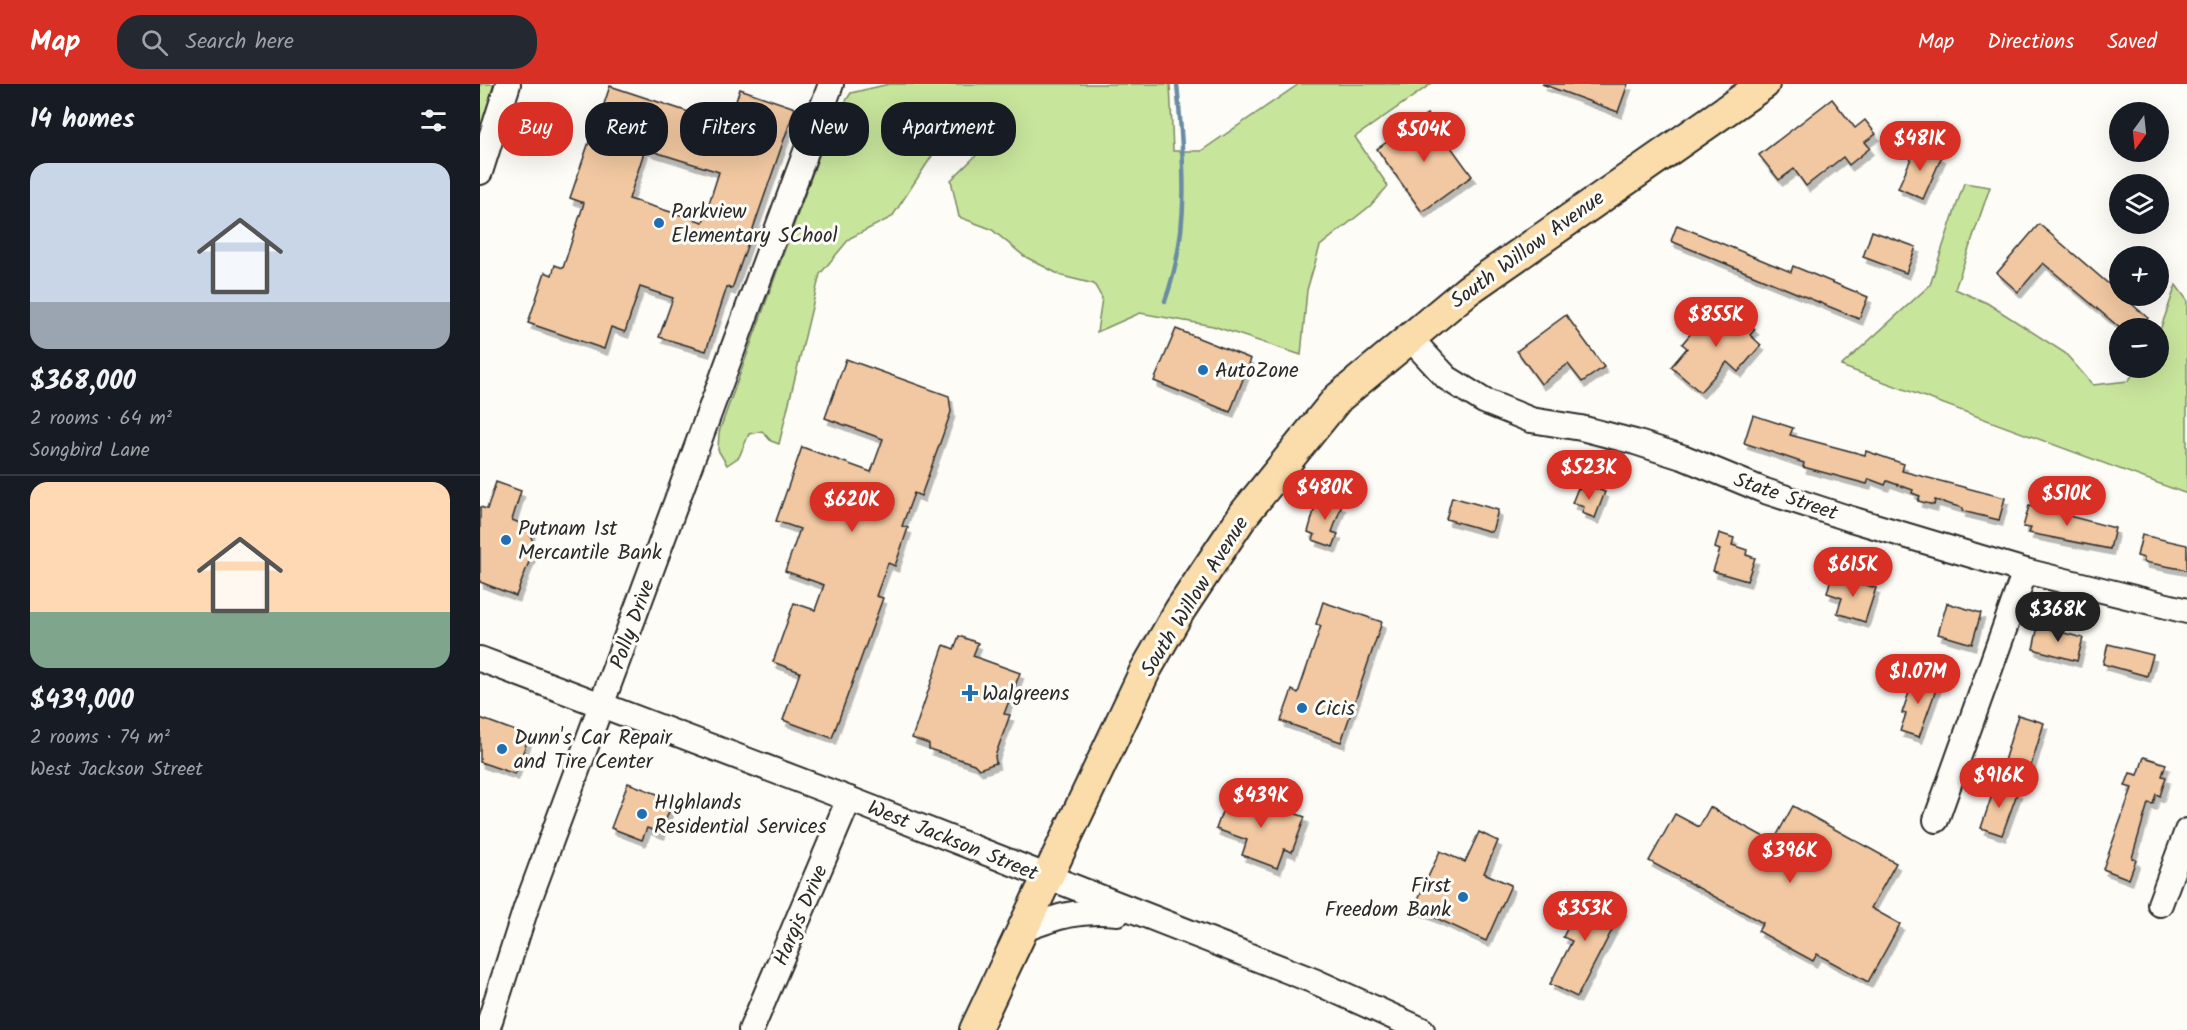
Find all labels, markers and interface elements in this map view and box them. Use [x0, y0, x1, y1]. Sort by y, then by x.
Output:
search box [117, 15, 537, 69]
text: Map [30, 20, 81, 65]
text: Search here [186, 25, 294, 60]
icon: search [138, 26, 171, 59]
text: Map [1918, 26, 1954, 59]
text: Directions [1987, 26, 2074, 59]
text: Saved [2107, 26, 2157, 59]
text: 14 homes [30, 99, 135, 141]
chip: Buy [498, 102, 573, 156]
chip: Rent [585, 102, 668, 156]
chip: Filters [680, 102, 777, 156]
chip: New [789, 102, 869, 156]
chip: Apartment [881, 102, 1016, 156]
north arrow [2109, 102, 2169, 162]
map controls [2109, 102, 2169, 378]
icon: filters [417, 104, 450, 137]
pin: $504K [1382, 112, 1466, 163]
text: $504K [1396, 115, 1452, 147]
pin: $481K [1878, 121, 1962, 172]
text: $481K [1894, 124, 1946, 156]
button: layers [2109, 174, 2169, 234]
street label: South Willow Avenue [1444, 182, 1613, 318]
place label: Parkview Elementary SChool [671, 196, 838, 253]
icon: home [186, 202, 294, 310]
marker: Parkview Elementary SChool [652, 216, 666, 230]
button: + [2109, 246, 2169, 306]
pin: $855K [1674, 297, 1758, 348]
text: $855K [1688, 300, 1744, 332]
button: − [2109, 318, 2169, 378]
place label: AutoZone [1215, 355, 1299, 388]
text: $368,000 [30, 361, 136, 403]
marker: AutoZone [1196, 363, 1210, 377]
text: 2 rooms · 64 m² [30, 403, 172, 435]
text: Songbird Lane [30, 435, 150, 467]
pin: $523K [1547, 450, 1631, 501]
text: $523K [1561, 453, 1617, 485]
street label: State Street [1729, 464, 1843, 531]
pin: $480K [1283, 470, 1367, 521]
text: $480K [1297, 473, 1353, 505]
pin: $510K [2025, 476, 2109, 527]
text: $510K [2042, 479, 2092, 511]
pin: $620K [810, 482, 894, 533]
text: $620K [824, 485, 880, 517]
street label: South Willow Avenue [1132, 509, 1258, 684]
place label: Putnam 1st Mercantile Bank [518, 513, 662, 570]
icon: home [186, 521, 294, 629]
marker: Putnam 1st Mercantile Bank [499, 533, 513, 547]
pin: $615K [1811, 547, 1895, 598]
text: $615K [1828, 550, 1878, 582]
street label: Polly Drive [602, 575, 665, 674]
pin: $368K [2016, 592, 2100, 643]
text: $368K [2029, 595, 2087, 627]
pin: $1.07M [1869, 654, 1967, 705]
text: $1.07M [1889, 657, 1947, 689]
place label: Walgreens [982, 678, 1069, 711]
text: $439,000 [30, 680, 134, 722]
marker: Walgreens [963, 686, 977, 700]
place label: Cicis [1314, 693, 1355, 726]
marker: Cicis [1295, 701, 1309, 715]
text: 2 rooms · 74 m² [30, 722, 170, 754]
place label: Dunn's Car Repair and Tire Center [514, 722, 673, 779]
marker: Dunn's Car Repair and Tire Center [495, 742, 509, 756]
text: West Jackson Street [30, 754, 203, 786]
pin: $916K [1957, 758, 2041, 809]
text: $916K [1974, 761, 2024, 793]
pin: $439K [1219, 778, 1303, 829]
text: $439K [1233, 781, 1289, 813]
place label: HIghlands Residential Services [654, 787, 827, 844]
street label: West Jackson Street [862, 792, 1044, 891]
marker: HIghlands Residential Services [635, 807, 649, 821]
pin: $396K [1748, 833, 1832, 884]
text: $396K [1762, 836, 1818, 868]
street label: Hargis Drive [765, 859, 838, 971]
place label: First Freedom Bank [1325, 870, 1452, 927]
marker: First Freedom Bank [1456, 890, 1470, 904]
pin: $353K [1543, 891, 1627, 942]
text: $353K [1557, 894, 1613, 926]

